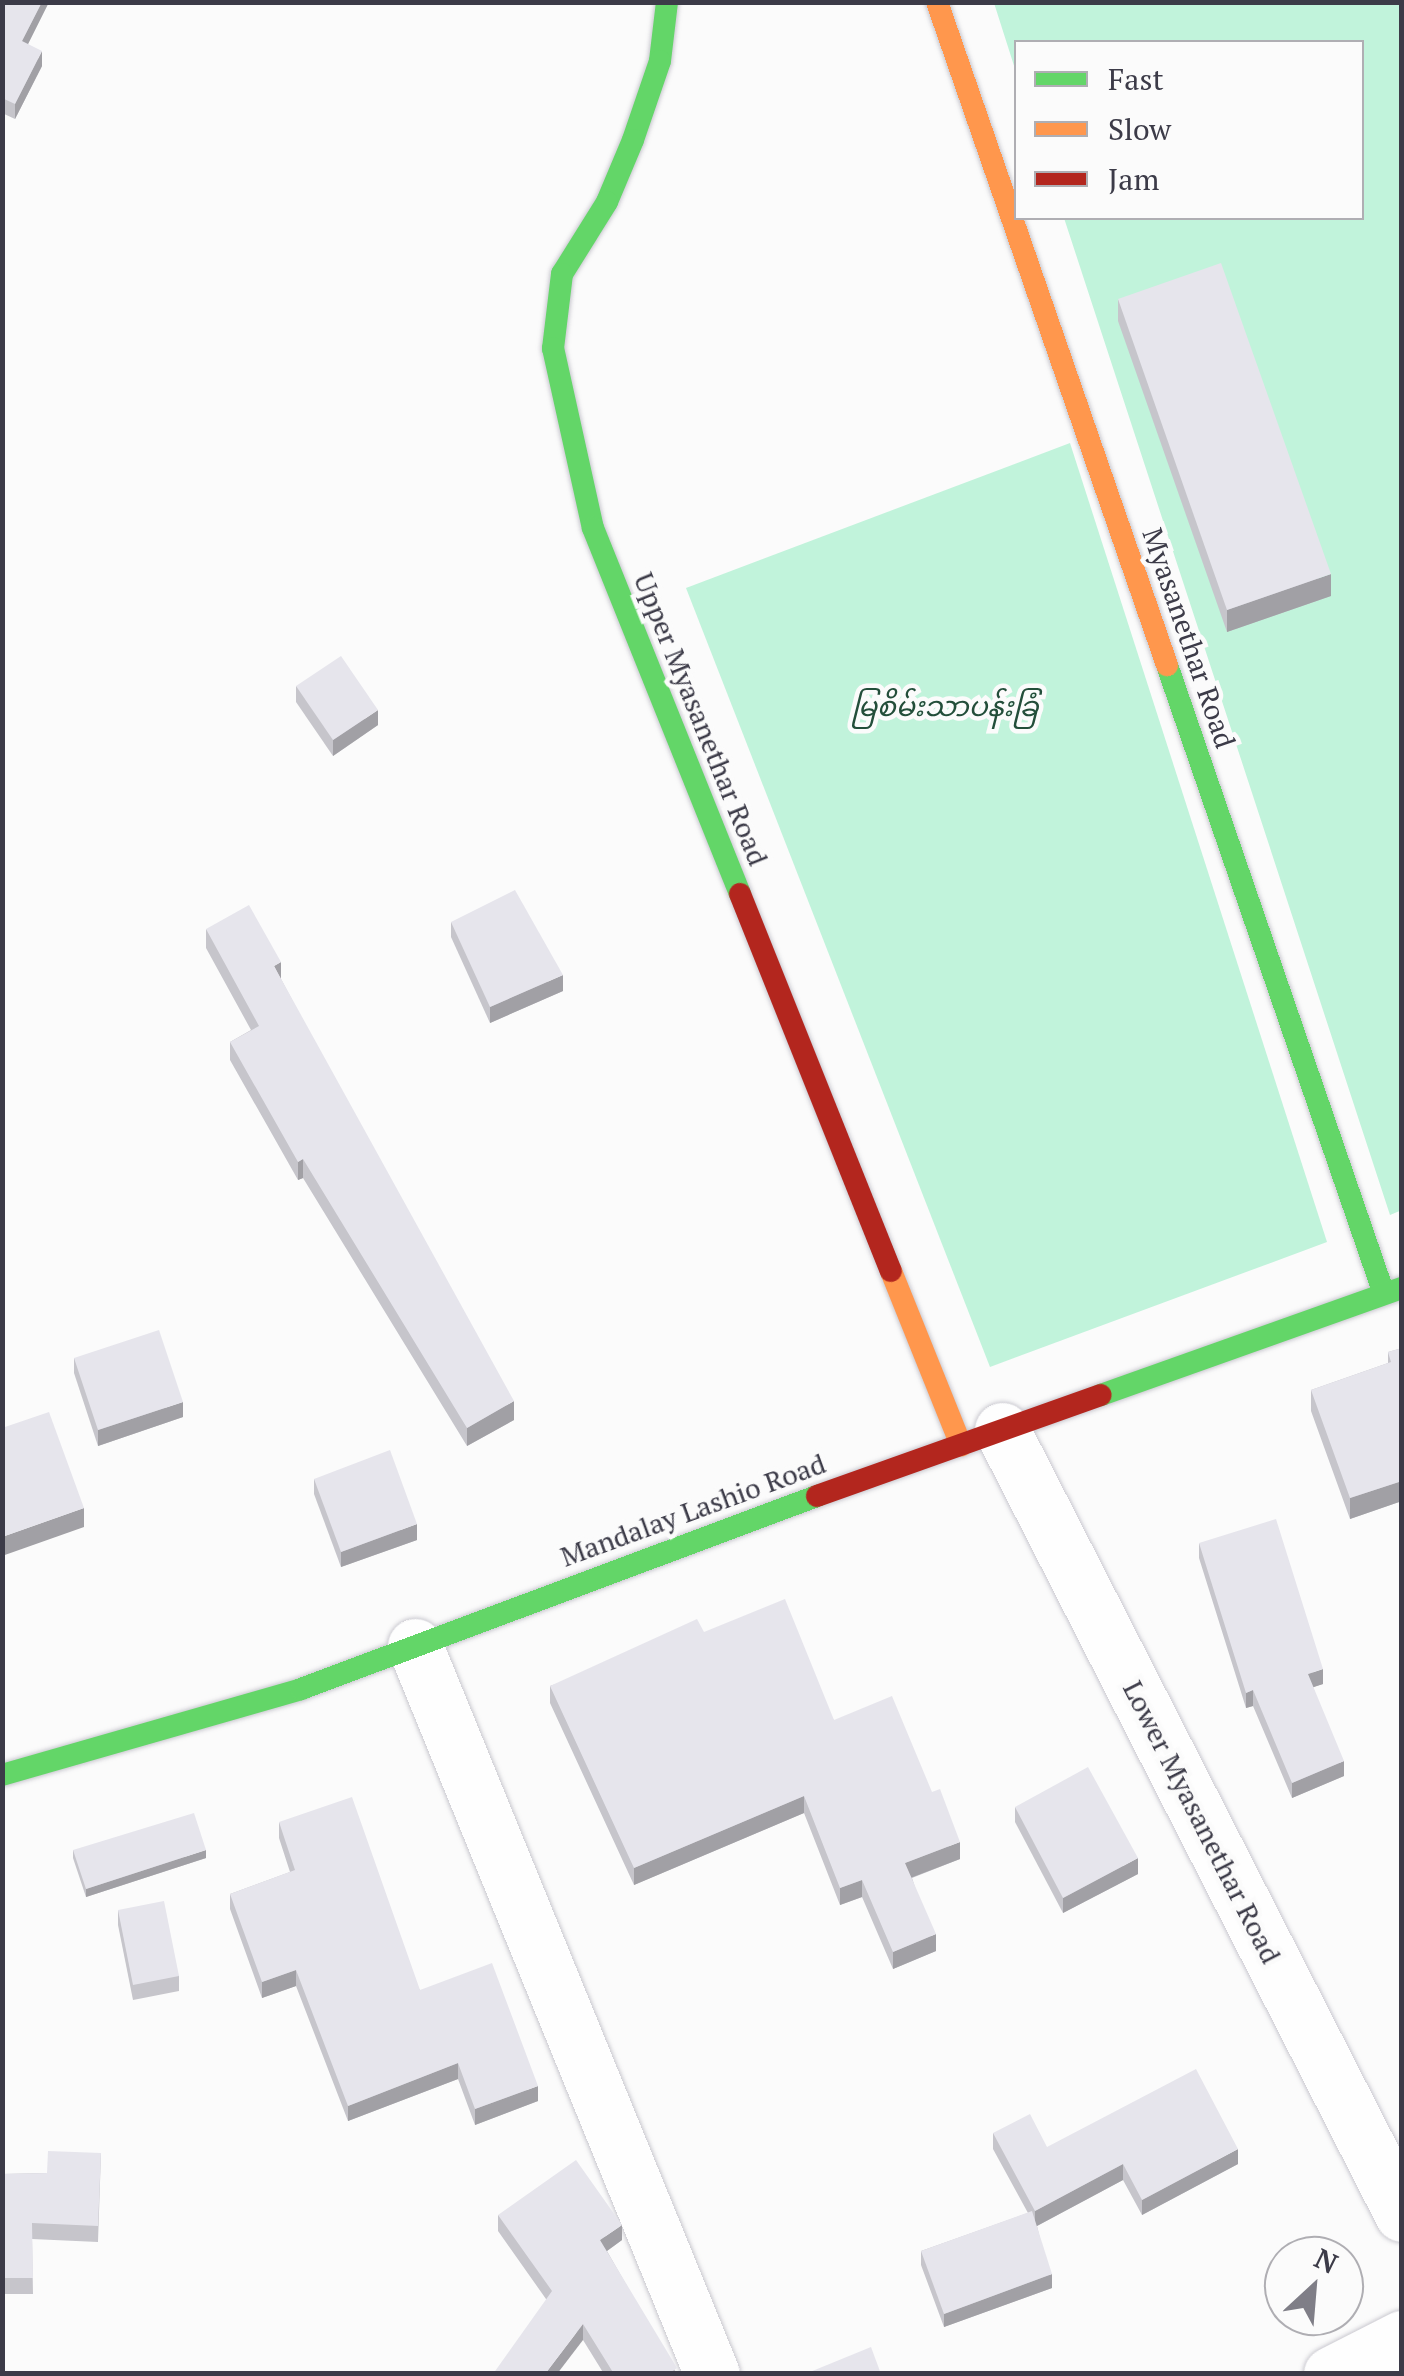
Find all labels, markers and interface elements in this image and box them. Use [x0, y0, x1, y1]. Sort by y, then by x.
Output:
legend [1014, 40, 1364, 220]
text: Fast [1108, 59, 1164, 99]
text: Slow [1108, 109, 1171, 149]
text: Jam [1108, 159, 1159, 199]
street label: Myasanethar Road [1136, 524, 1242, 752]
street label: Upper Myasanethar Road [627, 568, 775, 870]
park label: မြစိမ်းသာပန်းခြံ [851, 689, 1039, 723]
street label: Mandalay Lashio Road [556, 1446, 830, 1574]
street label: Lower Myasanethar Road [1116, 1675, 1288, 1969]
north arrow [1264, 2236, 1364, 2336]
text: N [1309, 2239, 1344, 2282]

